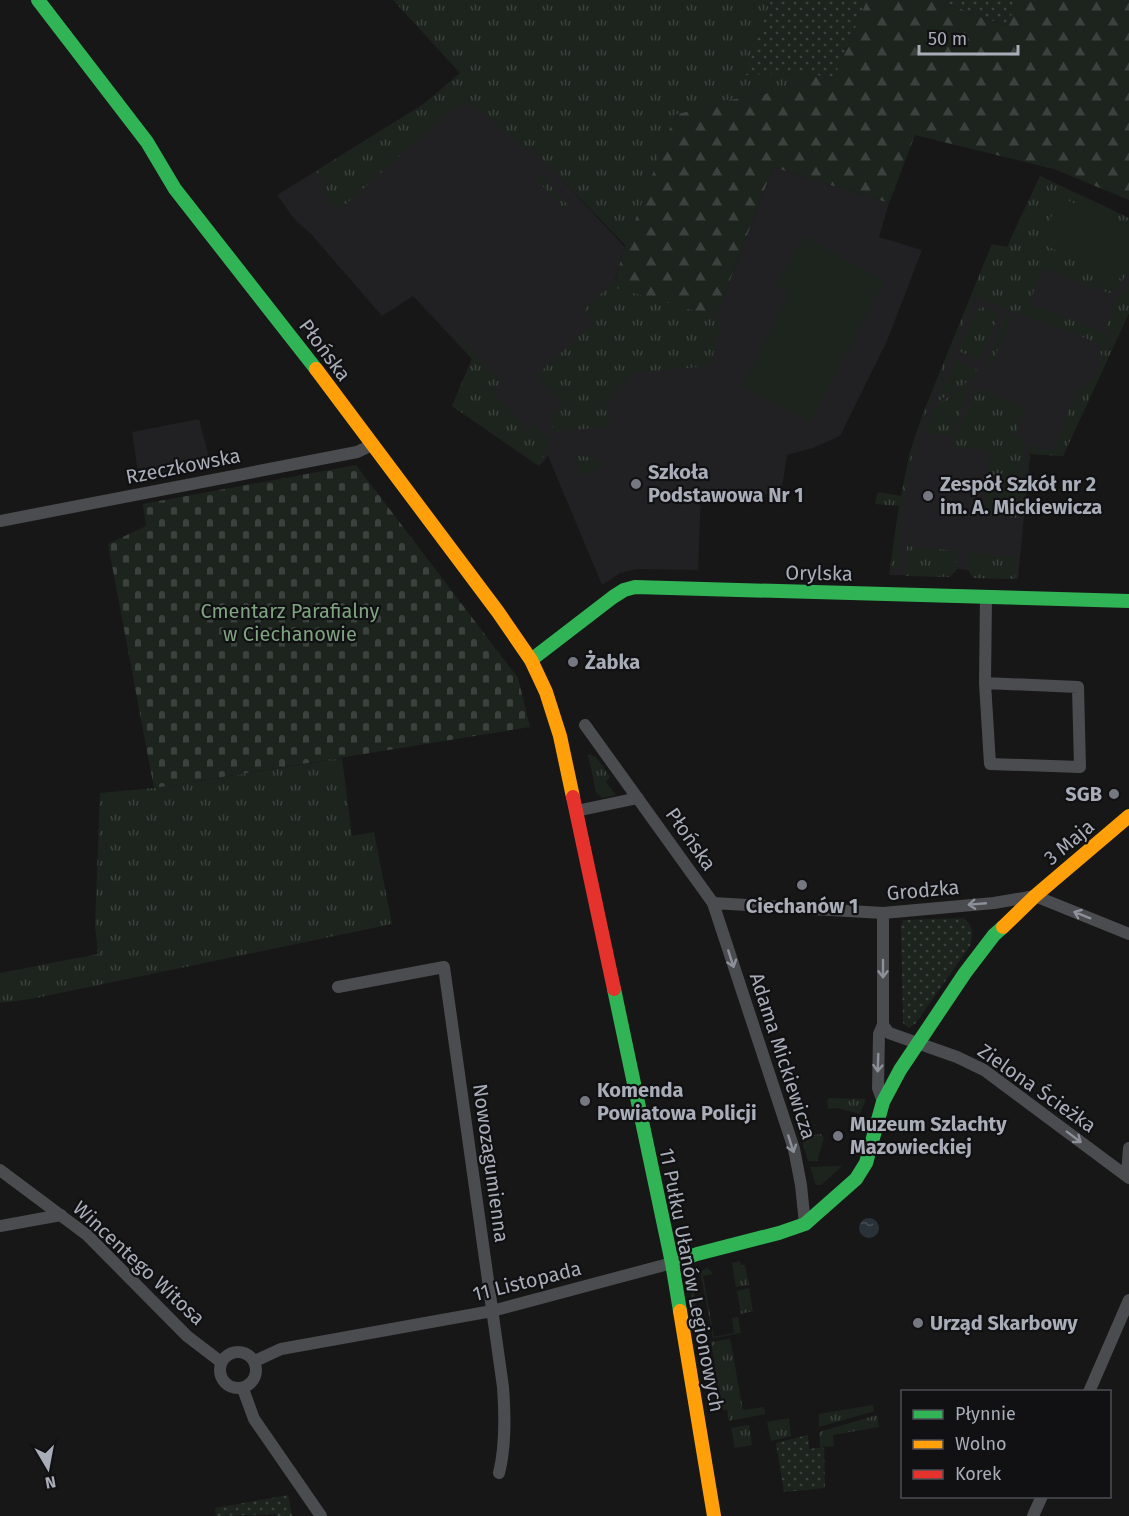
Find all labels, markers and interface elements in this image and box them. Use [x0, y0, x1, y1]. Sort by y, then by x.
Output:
scale bar [919, 18, 1018, 56]
text: 50 m [928, 28, 967, 50]
street label: Płońska [294, 314, 356, 386]
street label: Rzeczkowska [124, 443, 242, 489]
place label: Szkoła Podstawowa Nr 1 [648, 460, 803, 507]
place label: Zespół Szkół nr 2 im. A. Mickiewicza [940, 472, 1102, 519]
marker: Szkoła Podstawowa Nr 1 [629, 477, 643, 491]
marker: Zespół Szkół nr 2 im. A. Mickiewicza [921, 489, 935, 503]
street label: Orylska [785, 560, 853, 586]
park label: Cmentarz Parafialny w Ciechanowie [201, 599, 380, 646]
place label: Żabka [585, 650, 640, 674]
marker: Żabka [566, 655, 580, 669]
place label: SGB [1065, 782, 1102, 806]
marker: SGB [1107, 787, 1121, 801]
street label: Płońska [661, 803, 721, 875]
street label: 3 Maja [1039, 814, 1099, 870]
street label: Grodzka [886, 875, 960, 905]
marker: Ciechanów 1 [795, 878, 809, 892]
place label: Ciechanów 1 [746, 894, 858, 918]
one-way arrow [967, 899, 987, 910]
one-way arrow [1073, 909, 1092, 920]
one-way arrow [726, 949, 737, 968]
one-way arrow [877, 958, 889, 978]
street label: Adama Mickiewicza [745, 970, 821, 1142]
street label: Zielona Ścieżka [973, 1038, 1101, 1138]
one-way arrow [873, 1053, 884, 1073]
place label: Komenda Powiatowa Policji [597, 1078, 757, 1125]
street label: Nowozagumienna [468, 1082, 514, 1244]
marker: Komenda Powiatowa Policji [578, 1094, 592, 1108]
place label: Muzeum Szlachty Mazowieckiej [850, 1112, 1007, 1159]
marker: Muzeum Szlachty Mazowieckiej [831, 1129, 845, 1143]
one-way arrow [1066, 1130, 1082, 1143]
one-way arrow [787, 1134, 798, 1153]
street label: 11 Pułku Ułanów Legionowych [655, 1146, 729, 1414]
street label: Wincentego Witosa [68, 1196, 210, 1330]
street label: 11 Listopada [470, 1256, 584, 1306]
place label: Urząd Skarbowy [930, 1311, 1078, 1335]
marker: Urząd Skarbowy [911, 1316, 925, 1330]
legend [901, 1390, 1111, 1498]
text: Płynnie [955, 1403, 1016, 1425]
text: Wolno [955, 1433, 1007, 1455]
north arrow [18, 1438, 78, 1498]
text: Korek [955, 1463, 1002, 1485]
text: N [44, 1472, 57, 1493]

